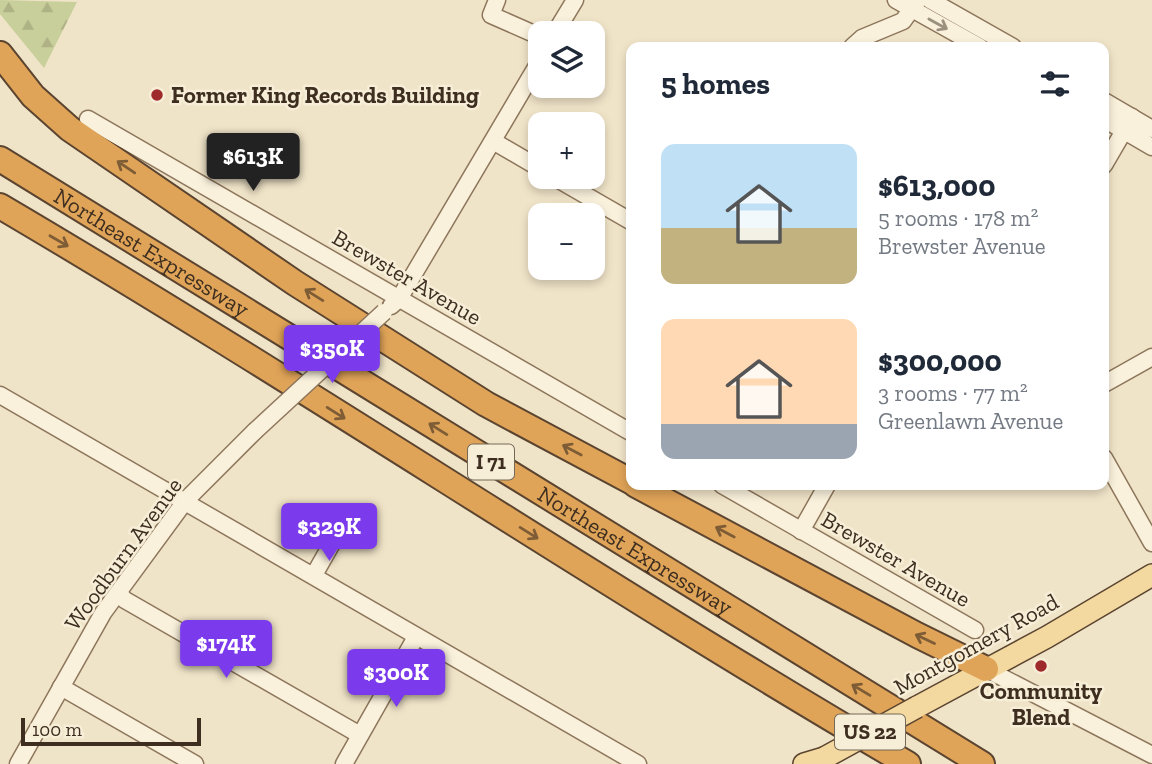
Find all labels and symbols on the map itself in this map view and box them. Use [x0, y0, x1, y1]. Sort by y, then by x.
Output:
one-way arrow [927, 18, 948, 31]
place label: Former King Records Building [171, 81, 479, 109]
marker: Former King Records Building [149, 87, 165, 103]
pin: $613K [204, 134, 302, 193]
one-way arrow [117, 160, 136, 174]
street label: Northeast Expressway [49, 182, 254, 323]
street label: Brewster Avenue [327, 223, 487, 331]
one-way arrow [48, 234, 68, 248]
one-way arrow [305, 287, 324, 302]
pin: $350K [283, 326, 381, 385]
one-way arrow [326, 406, 346, 420]
one-way arrow [429, 422, 448, 437]
one-way arrow [562, 443, 582, 457]
road number: I 71 [468, 444, 514, 480]
street label: Woodburn Avenue [58, 472, 188, 636]
street label: Northeast Expressway [532, 480, 738, 621]
pin: $329K [280, 504, 378, 563]
street label: Brewster Avenue [816, 505, 976, 613]
one-way arrow [715, 525, 735, 539]
one-way arrow [519, 526, 539, 540]
street label: Montgomery Road [889, 587, 1064, 701]
pin: $174K [177, 620, 275, 680]
one-way arrow [915, 632, 936, 645]
pin: $300K [347, 650, 445, 709]
marker: Community Blend [1033, 658, 1049, 674]
place label: Community Blend [980, 677, 1103, 731]
one-way arrow [852, 683, 872, 697]
road number: US 22 [835, 714, 905, 750]
scale bar [21, 715, 201, 747]

